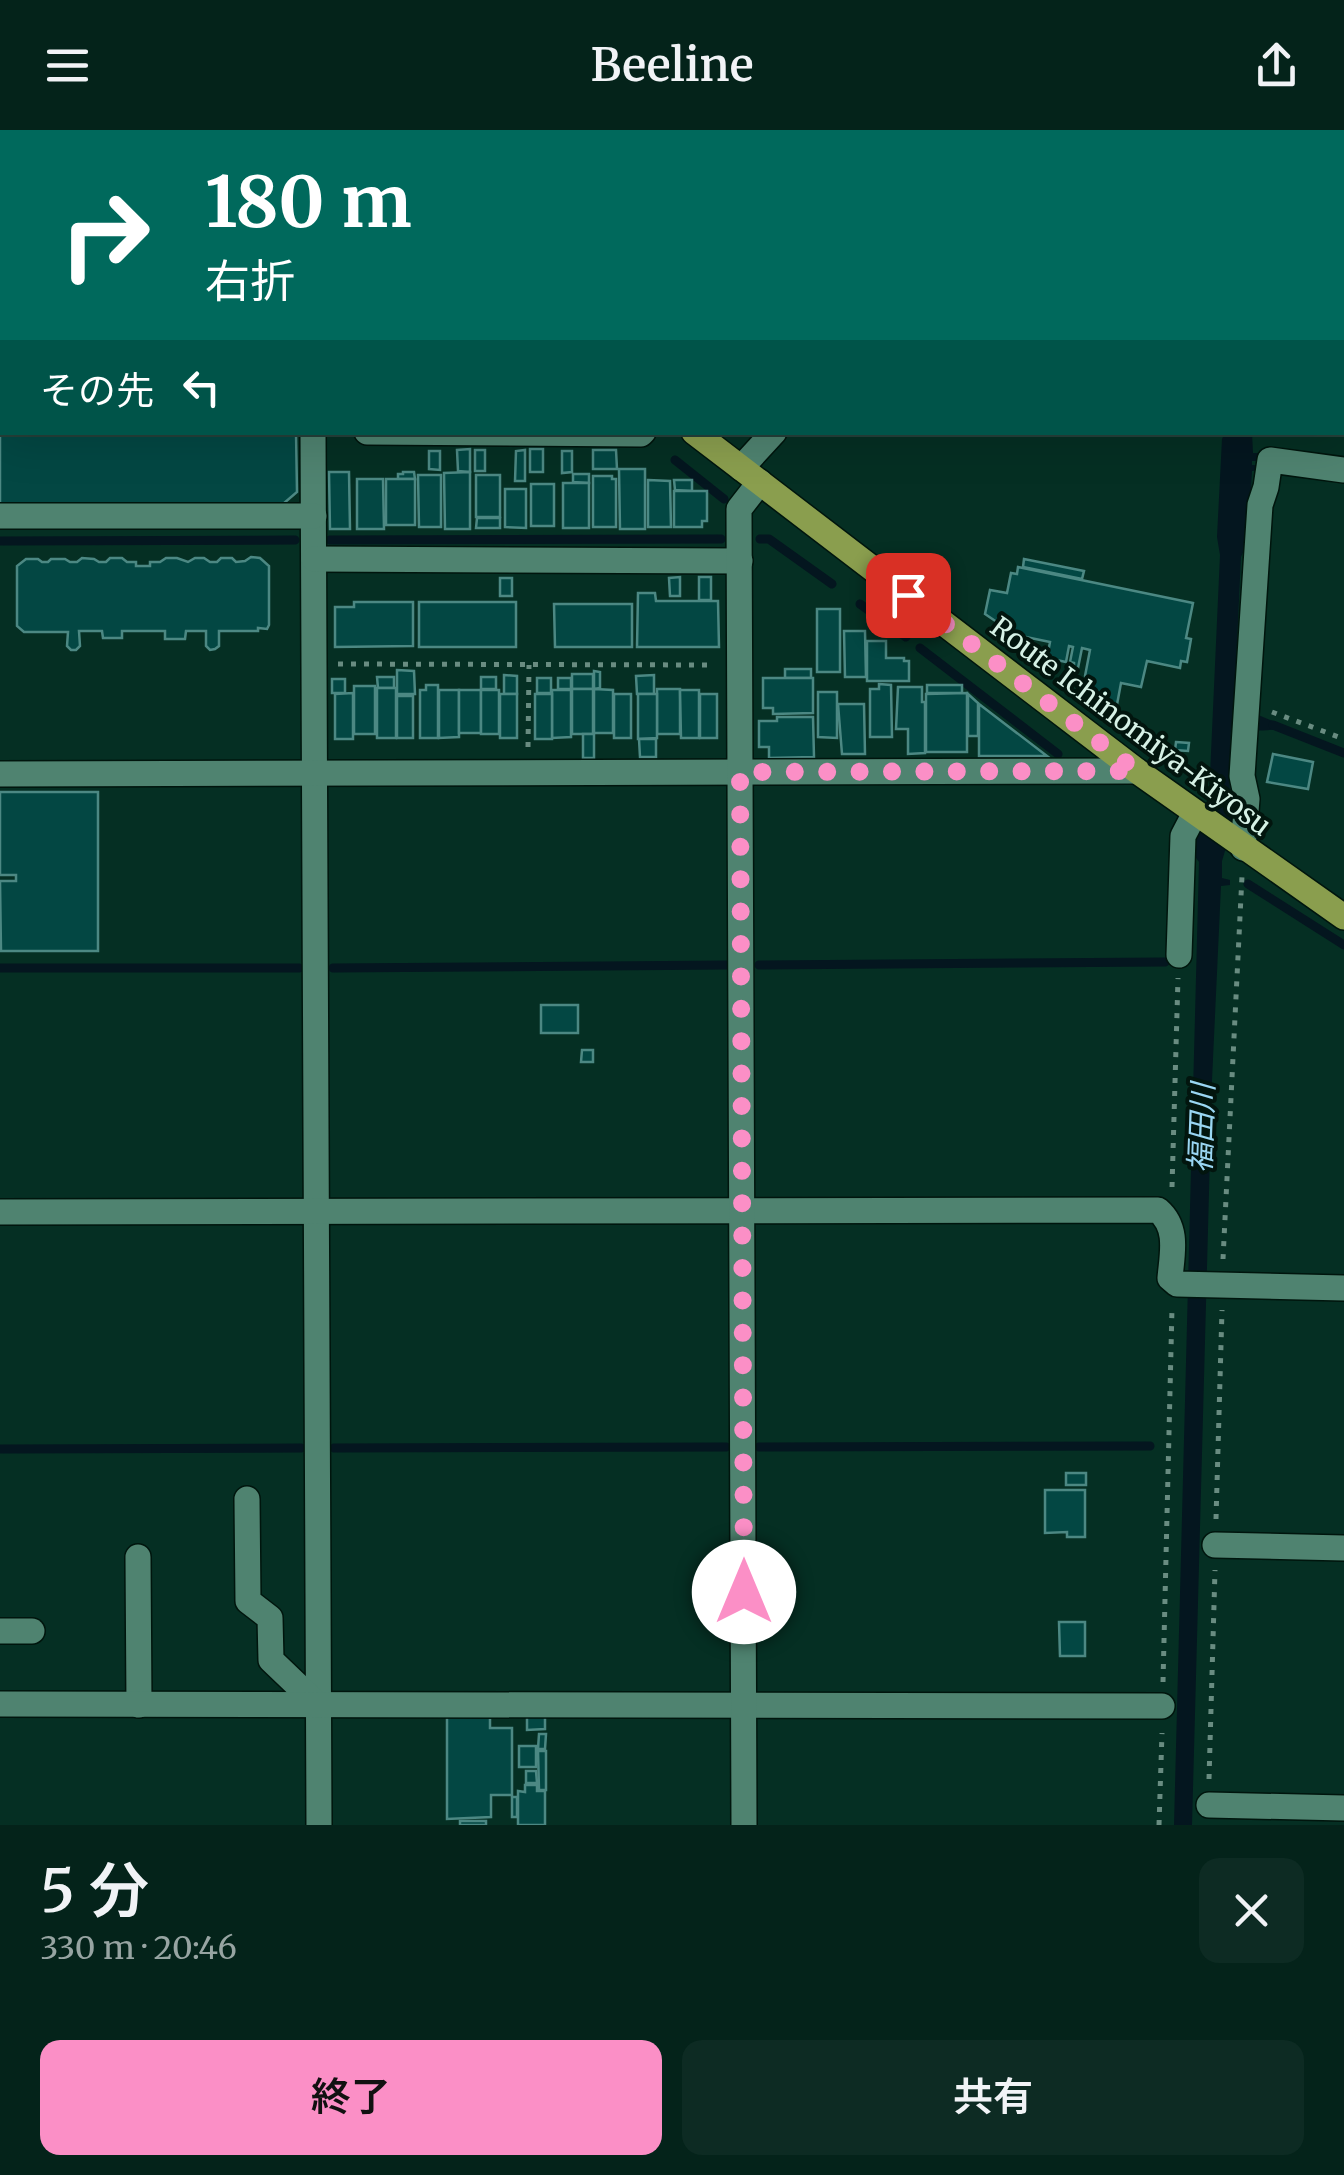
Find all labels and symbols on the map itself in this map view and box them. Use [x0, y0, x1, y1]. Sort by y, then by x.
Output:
pin [866, 553, 951, 638]
street label: Route Ichinomiya-Kiyosu [983, 609, 1279, 843]
water label: 福田川 [1180, 1079, 1222, 1174]
position arrow [692, 1540, 796, 1644]

